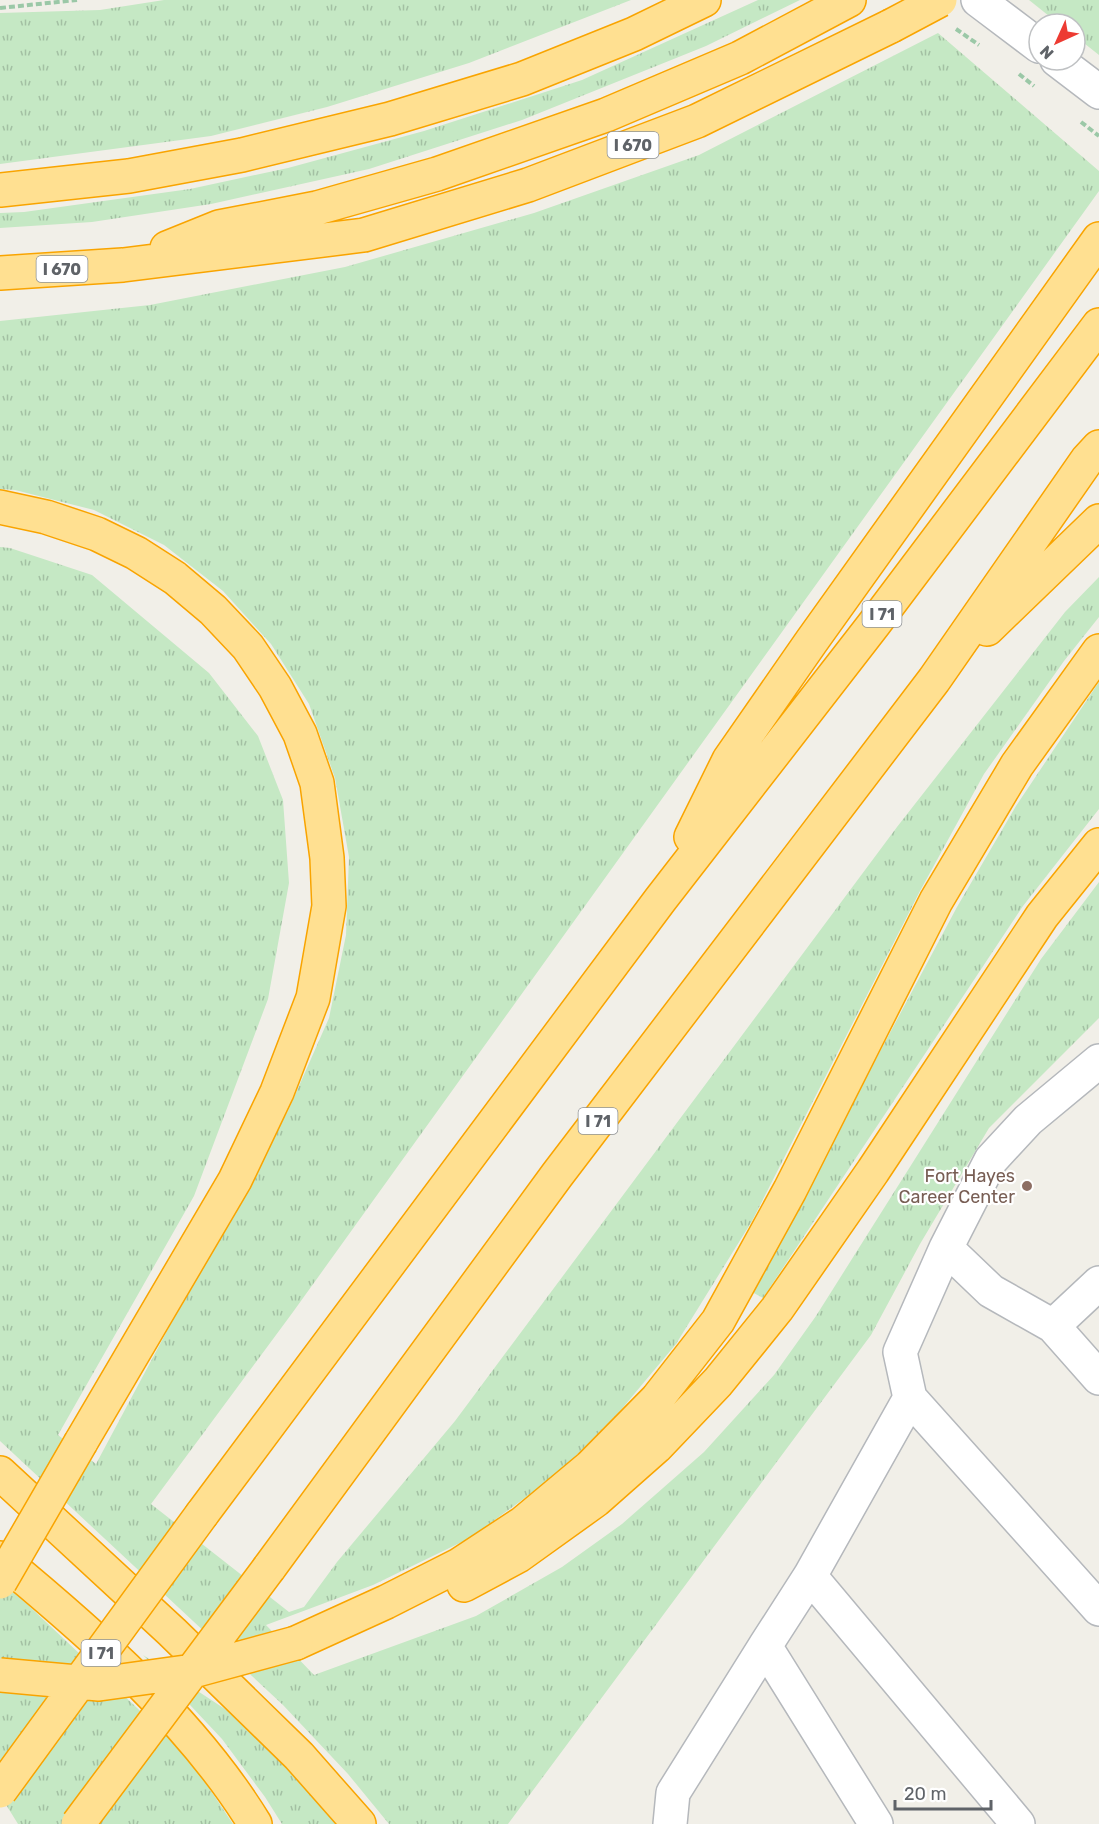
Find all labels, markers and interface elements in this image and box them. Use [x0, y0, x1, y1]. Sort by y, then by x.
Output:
north arrow [1027, 12, 1087, 72]
text: N [1036, 41, 1058, 63]
road number: I 670 [608, 132, 658, 158]
road number: I 670 [36, 256, 88, 282]
road number: I 71 [862, 601, 902, 627]
road number: I 71 [578, 1108, 618, 1134]
place label: Fort Hayes Career Center [899, 1165, 1015, 1208]
marker: Fort Hayes Career Center [1020, 1179, 1034, 1193]
road number: I 71 [82, 1640, 120, 1666]
scale bar [895, 1773, 991, 1811]
text: 20 m [904, 1783, 946, 1805]

